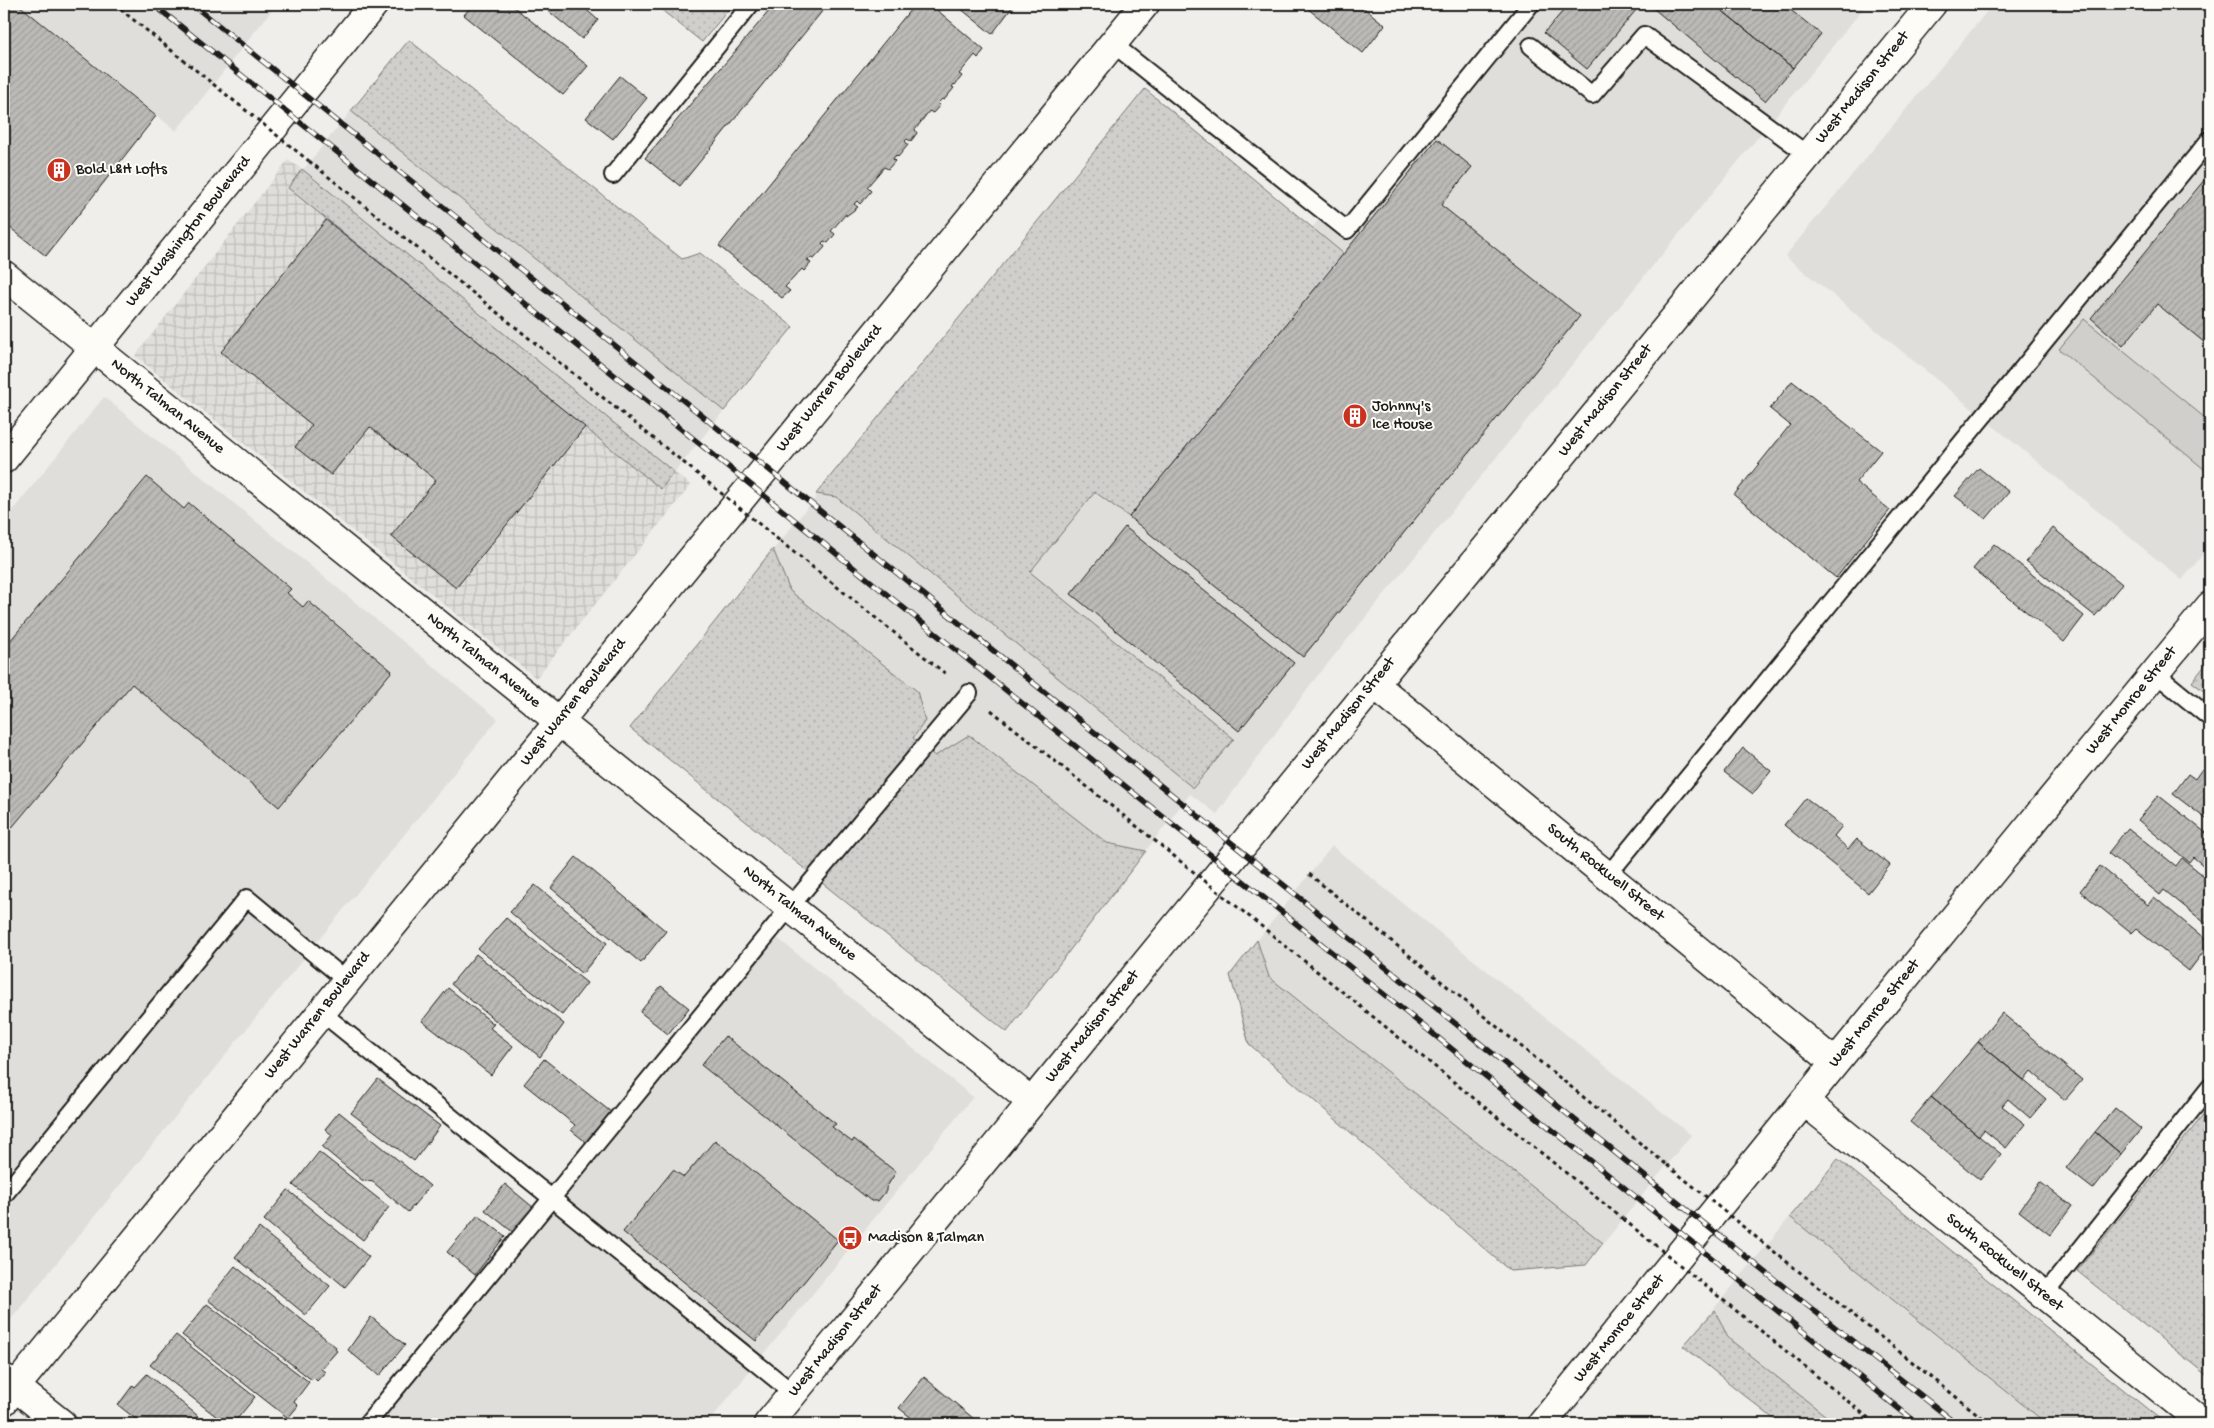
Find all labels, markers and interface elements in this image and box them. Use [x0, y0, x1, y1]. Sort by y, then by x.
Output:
street label: West Madison Street [1812, 27, 1915, 148]
street label: West Washington Boulevard [122, 152, 257, 311]
building icon: Bold L&H Lofts [46, 157, 72, 183]
place label: Bold L&H Lofts [75, 161, 168, 180]
street label: West Warren Boulevard [773, 320, 888, 456]
street label: West Madison Street [1555, 340, 1658, 461]
street label: North Talman Avenue [106, 355, 229, 459]
place label: Johnny's Ice House [1372, 398, 1433, 435]
building icon: Johnny's Ice House [1342, 403, 1368, 429]
street label: North Talman Avenue [422, 609, 545, 713]
street label: West Warren Boulevard [517, 634, 632, 770]
street label: West Monroe Street [2083, 642, 2182, 759]
street label: West Madison Street [1298, 653, 1401, 774]
street label: South Rockwell Street [1542, 820, 1669, 927]
street label: North Talman Avenue [738, 862, 861, 966]
street label: West Warren Boulevard [261, 947, 376, 1083]
street label: West Monroe Street [1826, 955, 1925, 1072]
street label: West Madison Street [1042, 966, 1145, 1087]
street label: South Rockwell Street [1941, 1210, 2068, 1317]
bus stop icon: Madison & Talman [837, 1225, 863, 1251]
place label: Madison & Talman [868, 1229, 984, 1248]
street label: West Monroe Street [1571, 1270, 1670, 1387]
street label: West Madison Street [785, 1280, 888, 1401]

